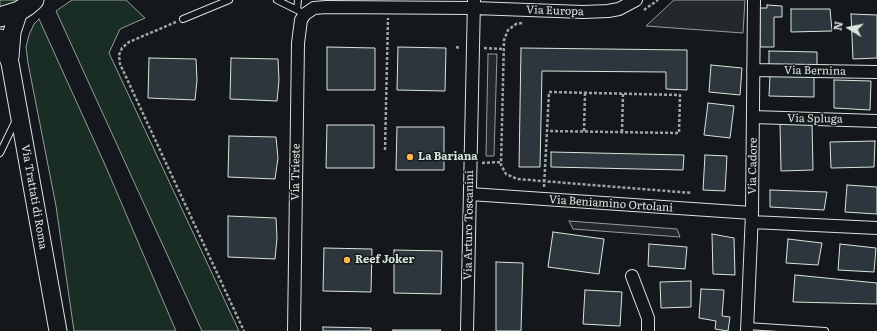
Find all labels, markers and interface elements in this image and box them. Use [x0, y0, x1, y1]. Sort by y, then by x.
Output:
street label: Via Europa [526, 3, 584, 19]
north arrow [829, 8, 869, 48]
text: N [829, 20, 846, 32]
street label: Via Bernina [784, 64, 846, 78]
street label: Via Spluga [787, 112, 843, 126]
street label: Via Cadore [746, 137, 760, 195]
street label: Via Trieste [289, 143, 303, 201]
street label: Via Trattati di Roma [18, 144, 50, 250]
place label: La Bariana [418, 150, 478, 164]
marker: La Bariana [405, 152, 415, 162]
street label: Via Arturo Toscanini [461, 170, 477, 280]
street label: Via Beniamino Ortolani [549, 193, 673, 215]
place label: Reef Joker [355, 253, 414, 267]
marker: Reef Joker [342, 255, 352, 265]

